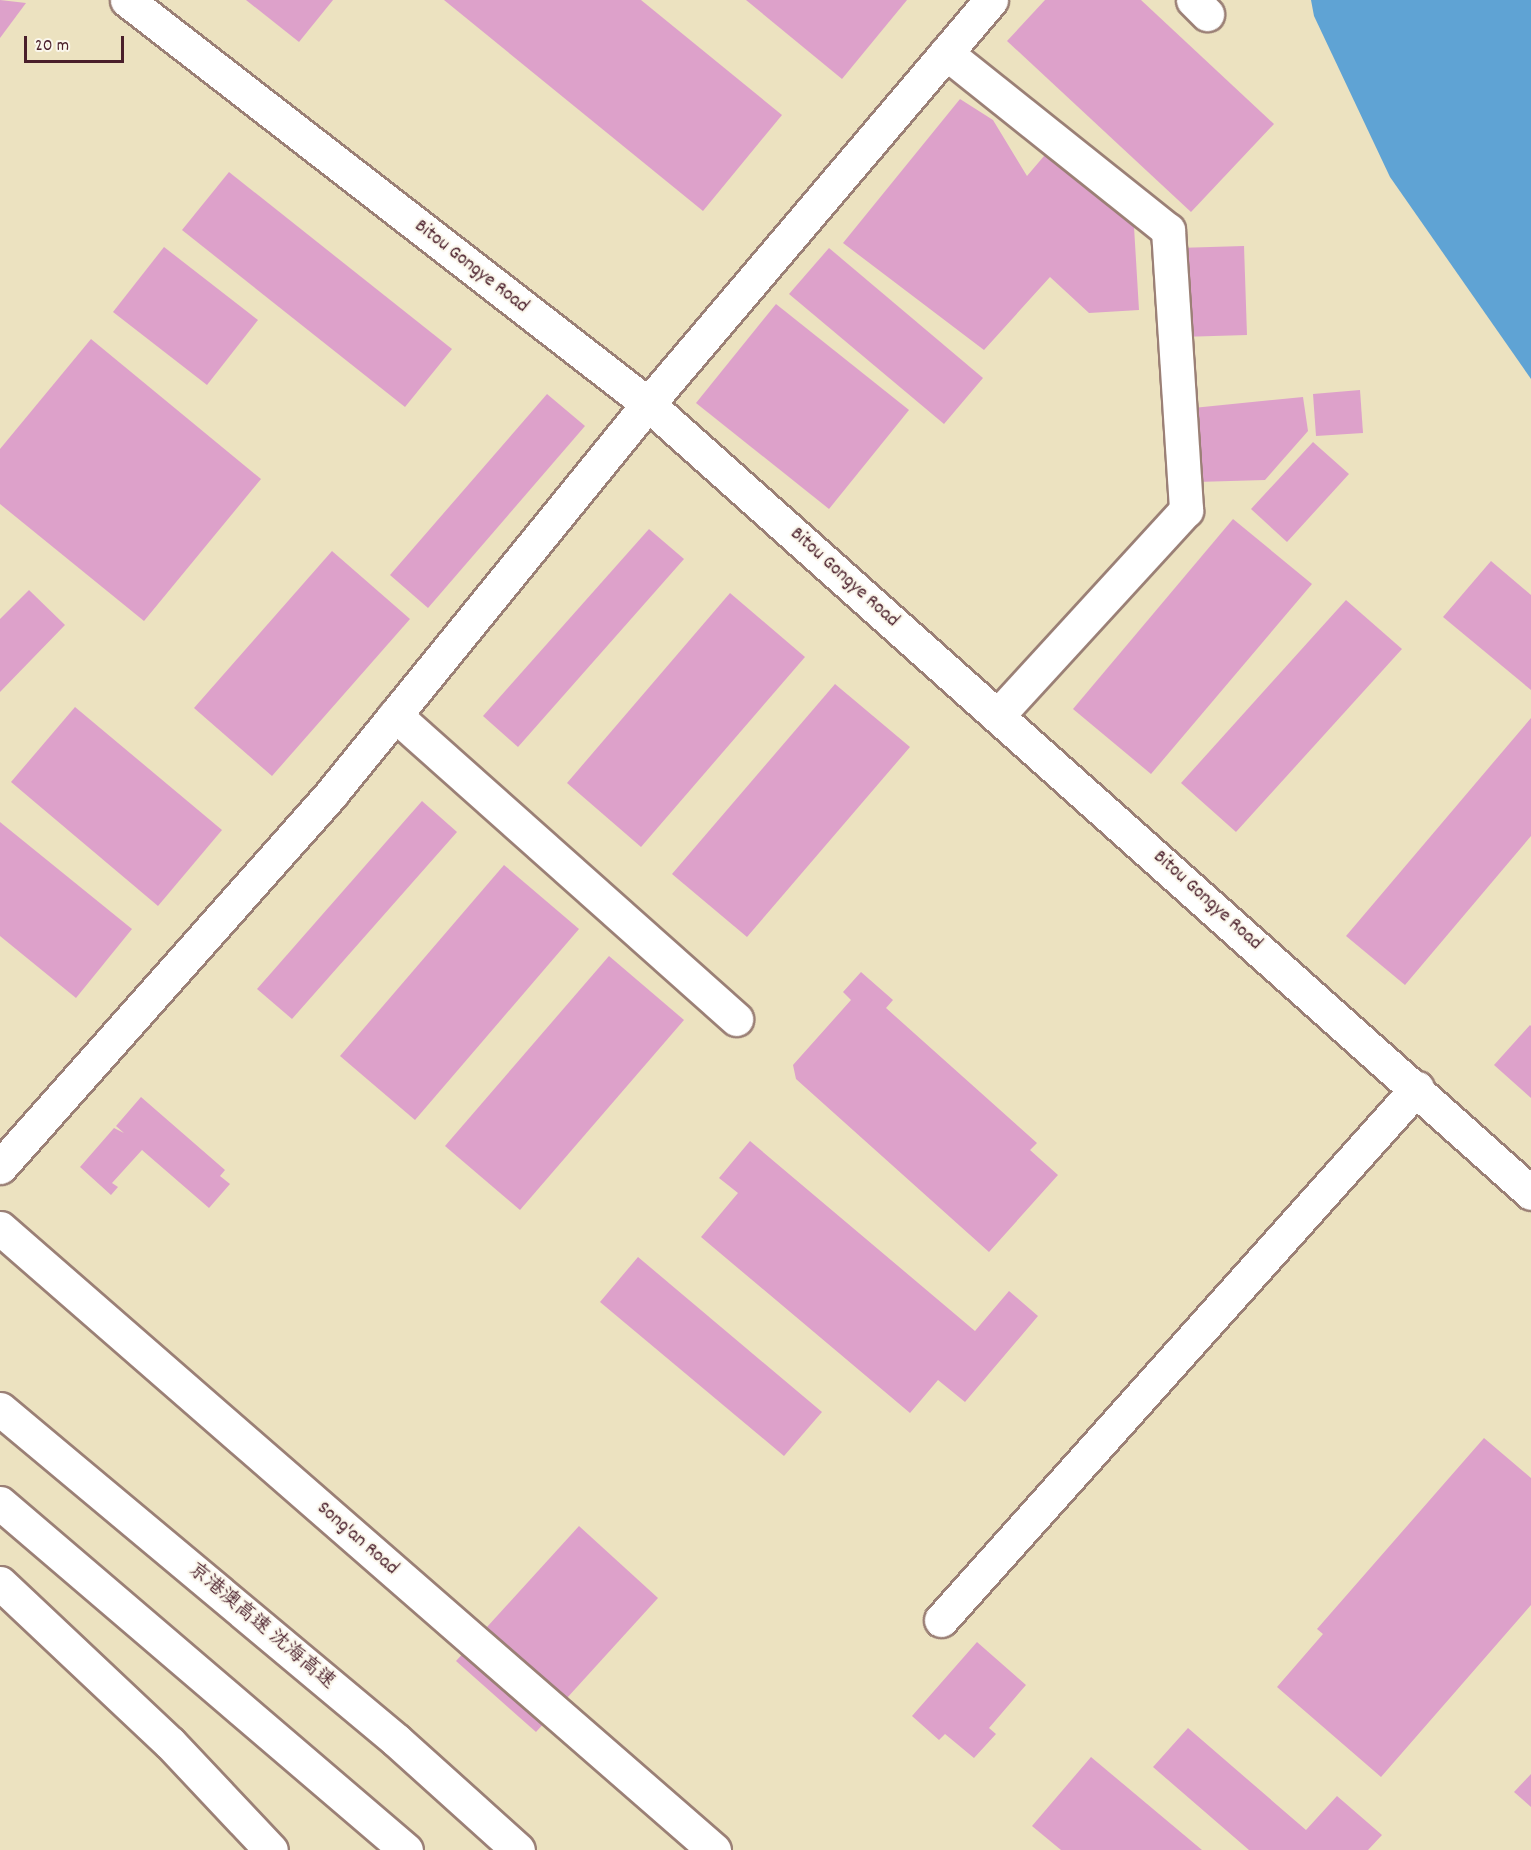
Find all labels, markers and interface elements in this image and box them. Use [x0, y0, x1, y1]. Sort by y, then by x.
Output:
scale bar [27, 24, 128, 62]
text: 20 m [35, 34, 69, 59]
street label: Bitou Gongye Road [409, 215, 533, 319]
street label: Bitou Gongye Road [785, 523, 903, 633]
street label: Bitou Gongye Road [1148, 846, 1266, 956]
street label: Song'an Road [311, 1497, 403, 1581]
street label: 京港澳高速 沈海高速 [183, 1558, 339, 1696]

